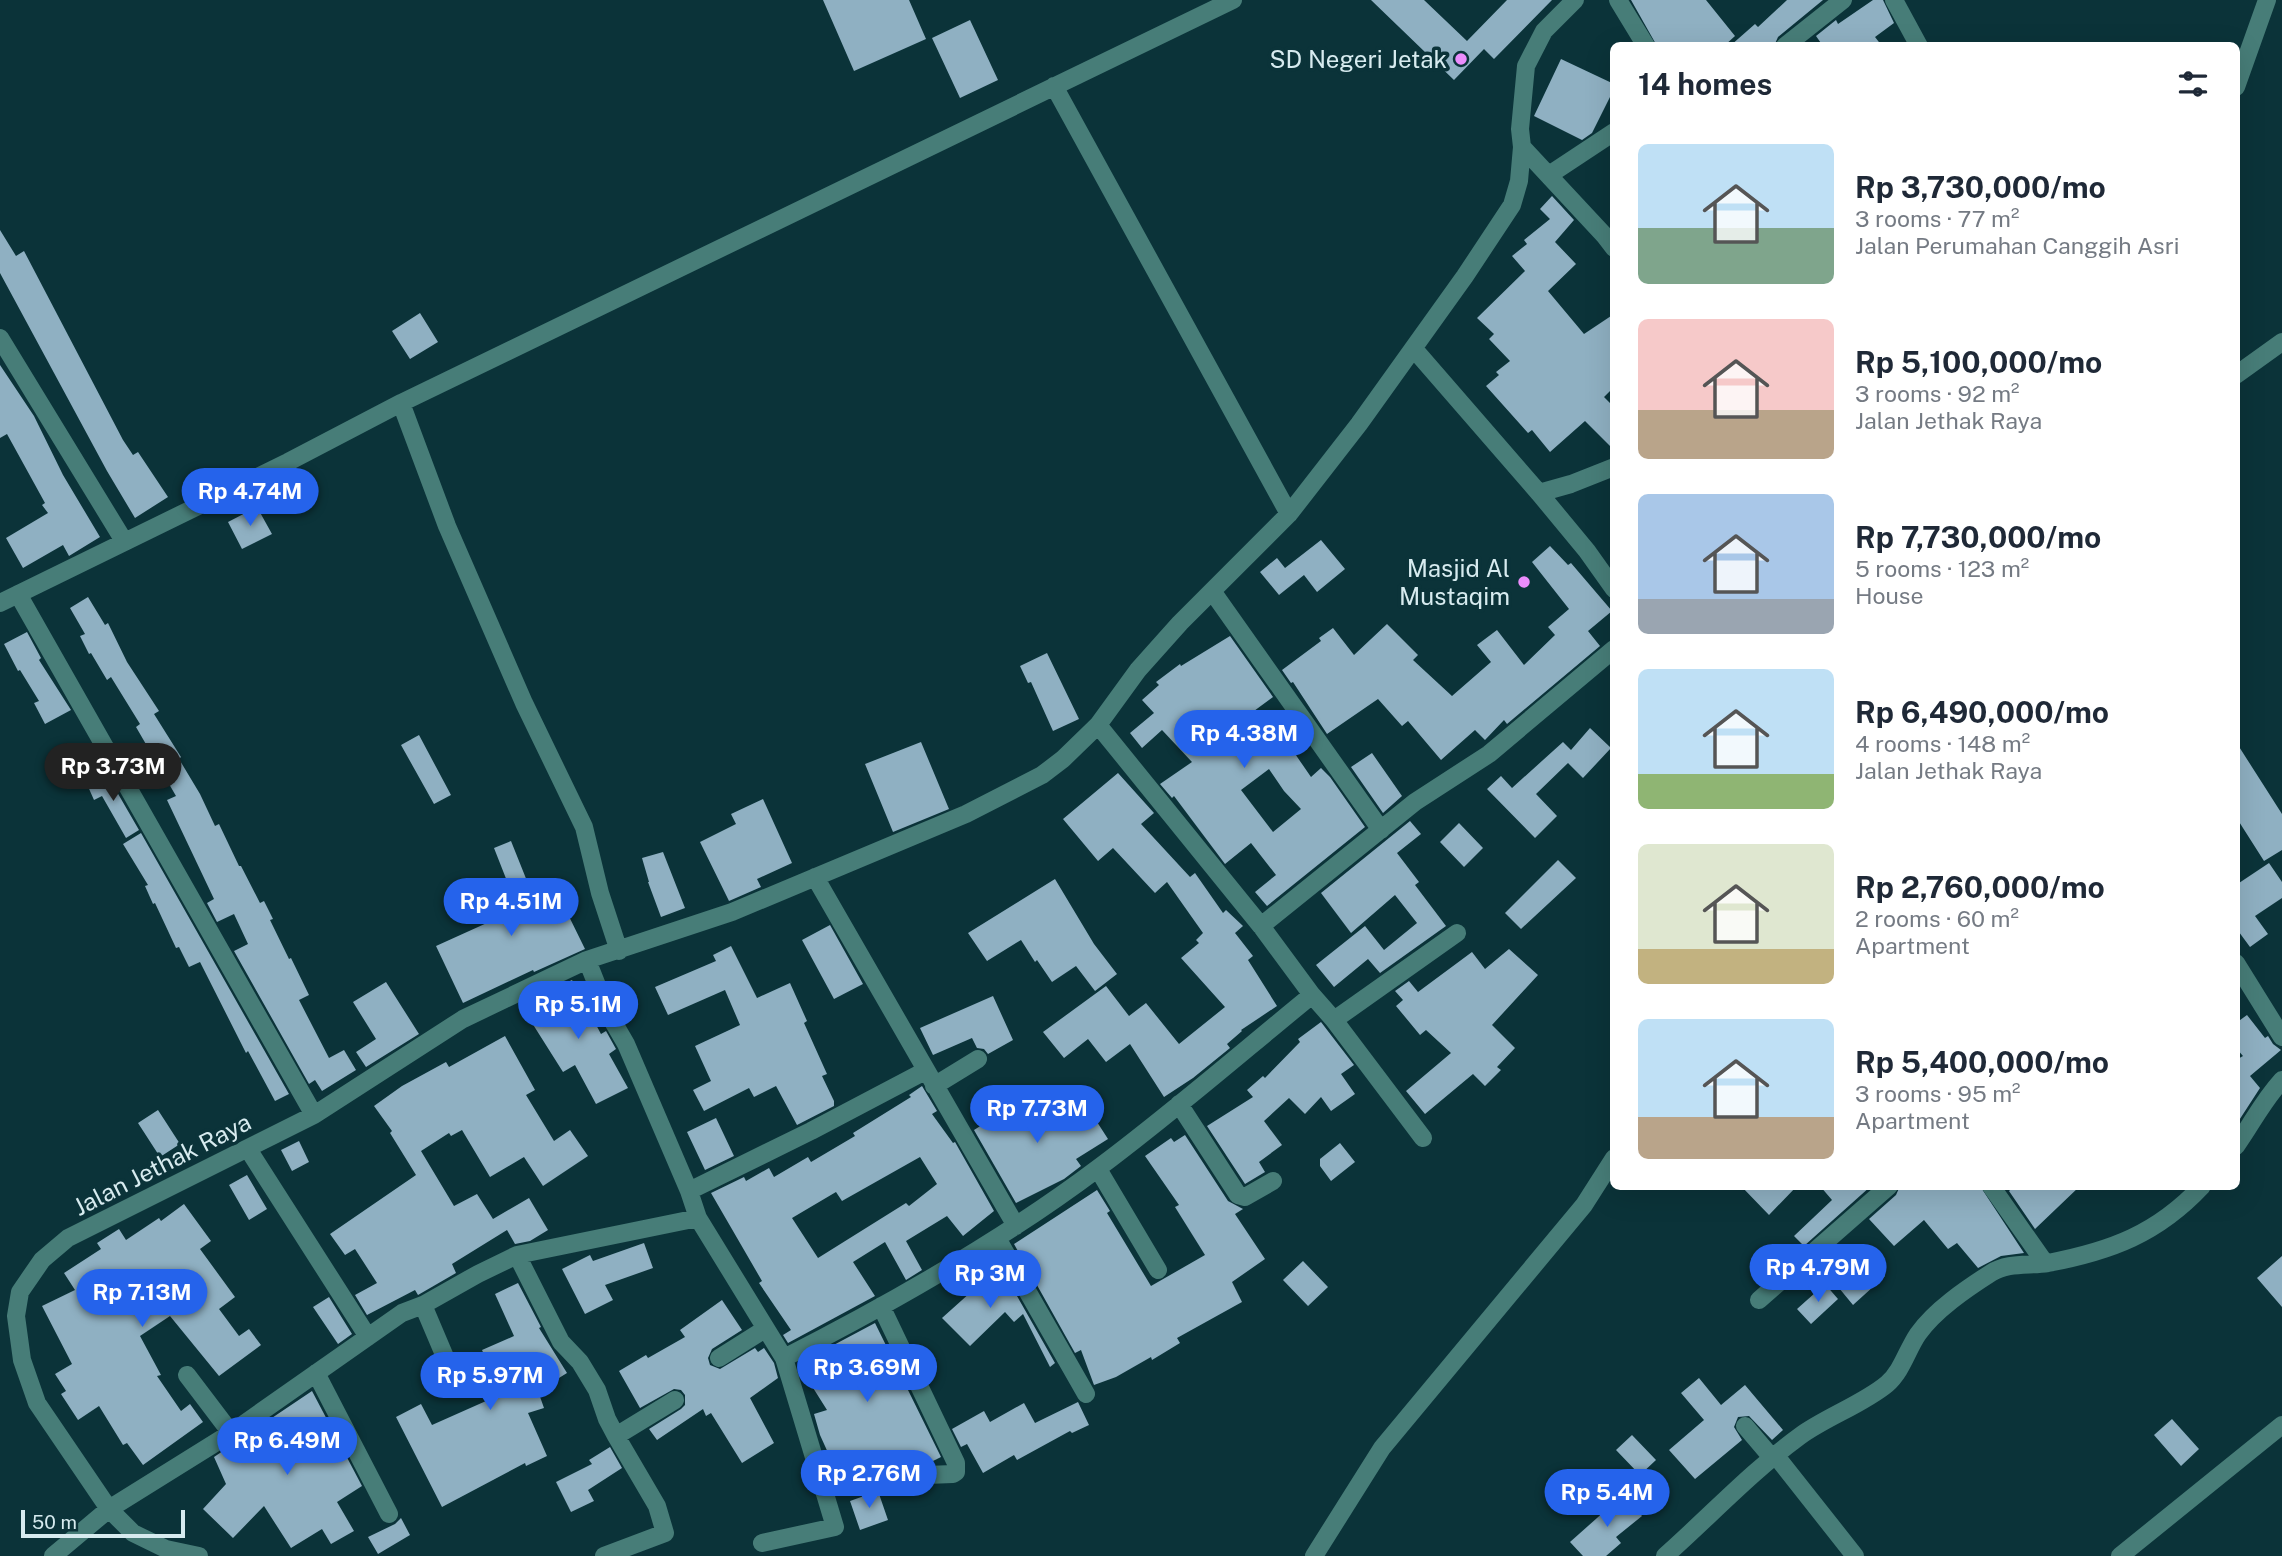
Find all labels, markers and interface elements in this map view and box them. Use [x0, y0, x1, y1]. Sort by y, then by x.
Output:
place label: SD Negeri Jetak [1269, 45, 1447, 73]
marker: SD Negeri Jetak [1453, 51, 1469, 67]
icon: filters [2174, 65, 2212, 103]
text: 14 homes [1638, 66, 1772, 102]
text: Rp 3,730,000/mo [1855, 169, 2106, 205]
icon: home [1694, 172, 1778, 256]
text: 3 rooms · 77 m² [1855, 205, 2019, 232]
text: Jalan Perumahan Canggih Asri [1855, 232, 2179, 259]
text: Rp 5,100,000/mo [1855, 344, 2102, 380]
icon: home [1694, 347, 1778, 431]
text: 3 rooms · 92 m² [1855, 380, 2020, 407]
text: Jalan Jethak Raya [1855, 407, 2042, 434]
pin: Rp 4.74M [178, 468, 322, 528]
text: Rp 4.74M [198, 477, 302, 504]
text: Rp 7,730,000/mo [1855, 519, 2101, 555]
icon: home [1694, 522, 1778, 606]
place label: Masjid Al Mustaqim [1399, 554, 1510, 610]
text: 5 rooms · 123 m² [1855, 555, 2029, 582]
marker: Masjid Al Mustaqim [1516, 574, 1532, 590]
text: House [1855, 582, 1923, 609]
text: Rp 6,490,000/mo [1855, 694, 2109, 730]
icon: home [1694, 697, 1778, 781]
pin: Rp 4.38M [1172, 710, 1316, 770]
text: Rp 4.38M [1190, 719, 1298, 746]
text: 4 rooms · 148 m² [1855, 730, 2030, 757]
pin: Rp 3.73M [41, 744, 185, 803]
text: Rp 3.73M [60, 752, 166, 779]
text: Jalan Jethak Raya [1855, 757, 2042, 784]
text: Rp 2,760,000/mo [1855, 869, 2105, 905]
icon: home [1694, 872, 1778, 956]
pin: Rp 4.51M [439, 878, 583, 938]
text: Rp 4.51M [460, 887, 562, 914]
text: 2 rooms · 60 m² [1855, 905, 2019, 932]
text: Apartment [1855, 932, 1970, 959]
pin: Rp 5.1M [513, 982, 643, 1041]
text: Rp 5.1M [534, 990, 622, 1017]
text: Rp 5,400,000/mo [1855, 1044, 2109, 1080]
icon: home [1694, 1047, 1778, 1131]
text: 3 rooms · 95 m² [1855, 1080, 2021, 1107]
pin: Rp 7.73M [965, 1086, 1109, 1145]
text: Rp 7.73M [986, 1094, 1088, 1121]
street label: Jalan Jethak Raya [69, 1107, 255, 1221]
text: Apartment [1855, 1107, 1970, 1134]
pin: Rp 4.79M [1746, 1244, 1890, 1304]
pin: Rp 3M [941, 1250, 1039, 1310]
text: Rp 4.79M [1766, 1253, 1870, 1280]
text: Rp 3M [954, 1259, 1026, 1286]
pin: Rp 7.13M [70, 1270, 214, 1329]
text: Rp 7.13M [92, 1278, 192, 1305]
pin: Rp 3.69M [795, 1344, 939, 1404]
pin: Rp 5.97M [418, 1352, 562, 1412]
text: Rp 3.69M [813, 1353, 921, 1380]
text: Rp 5.97M [436, 1361, 544, 1388]
pin: Rp 6.49M [215, 1418, 359, 1477]
text: Rp 6.49M [233, 1426, 341, 1453]
pin: Rp 2.76M [797, 1450, 941, 1510]
text: Rp 2.76M [817, 1459, 921, 1486]
pin: Rp 5.4M [1542, 1470, 1672, 1529]
text: Rp 5.4M [1561, 1478, 1653, 1505]
scale bar [21, 1507, 186, 1539]
text: 50 m [32, 1511, 77, 1533]

